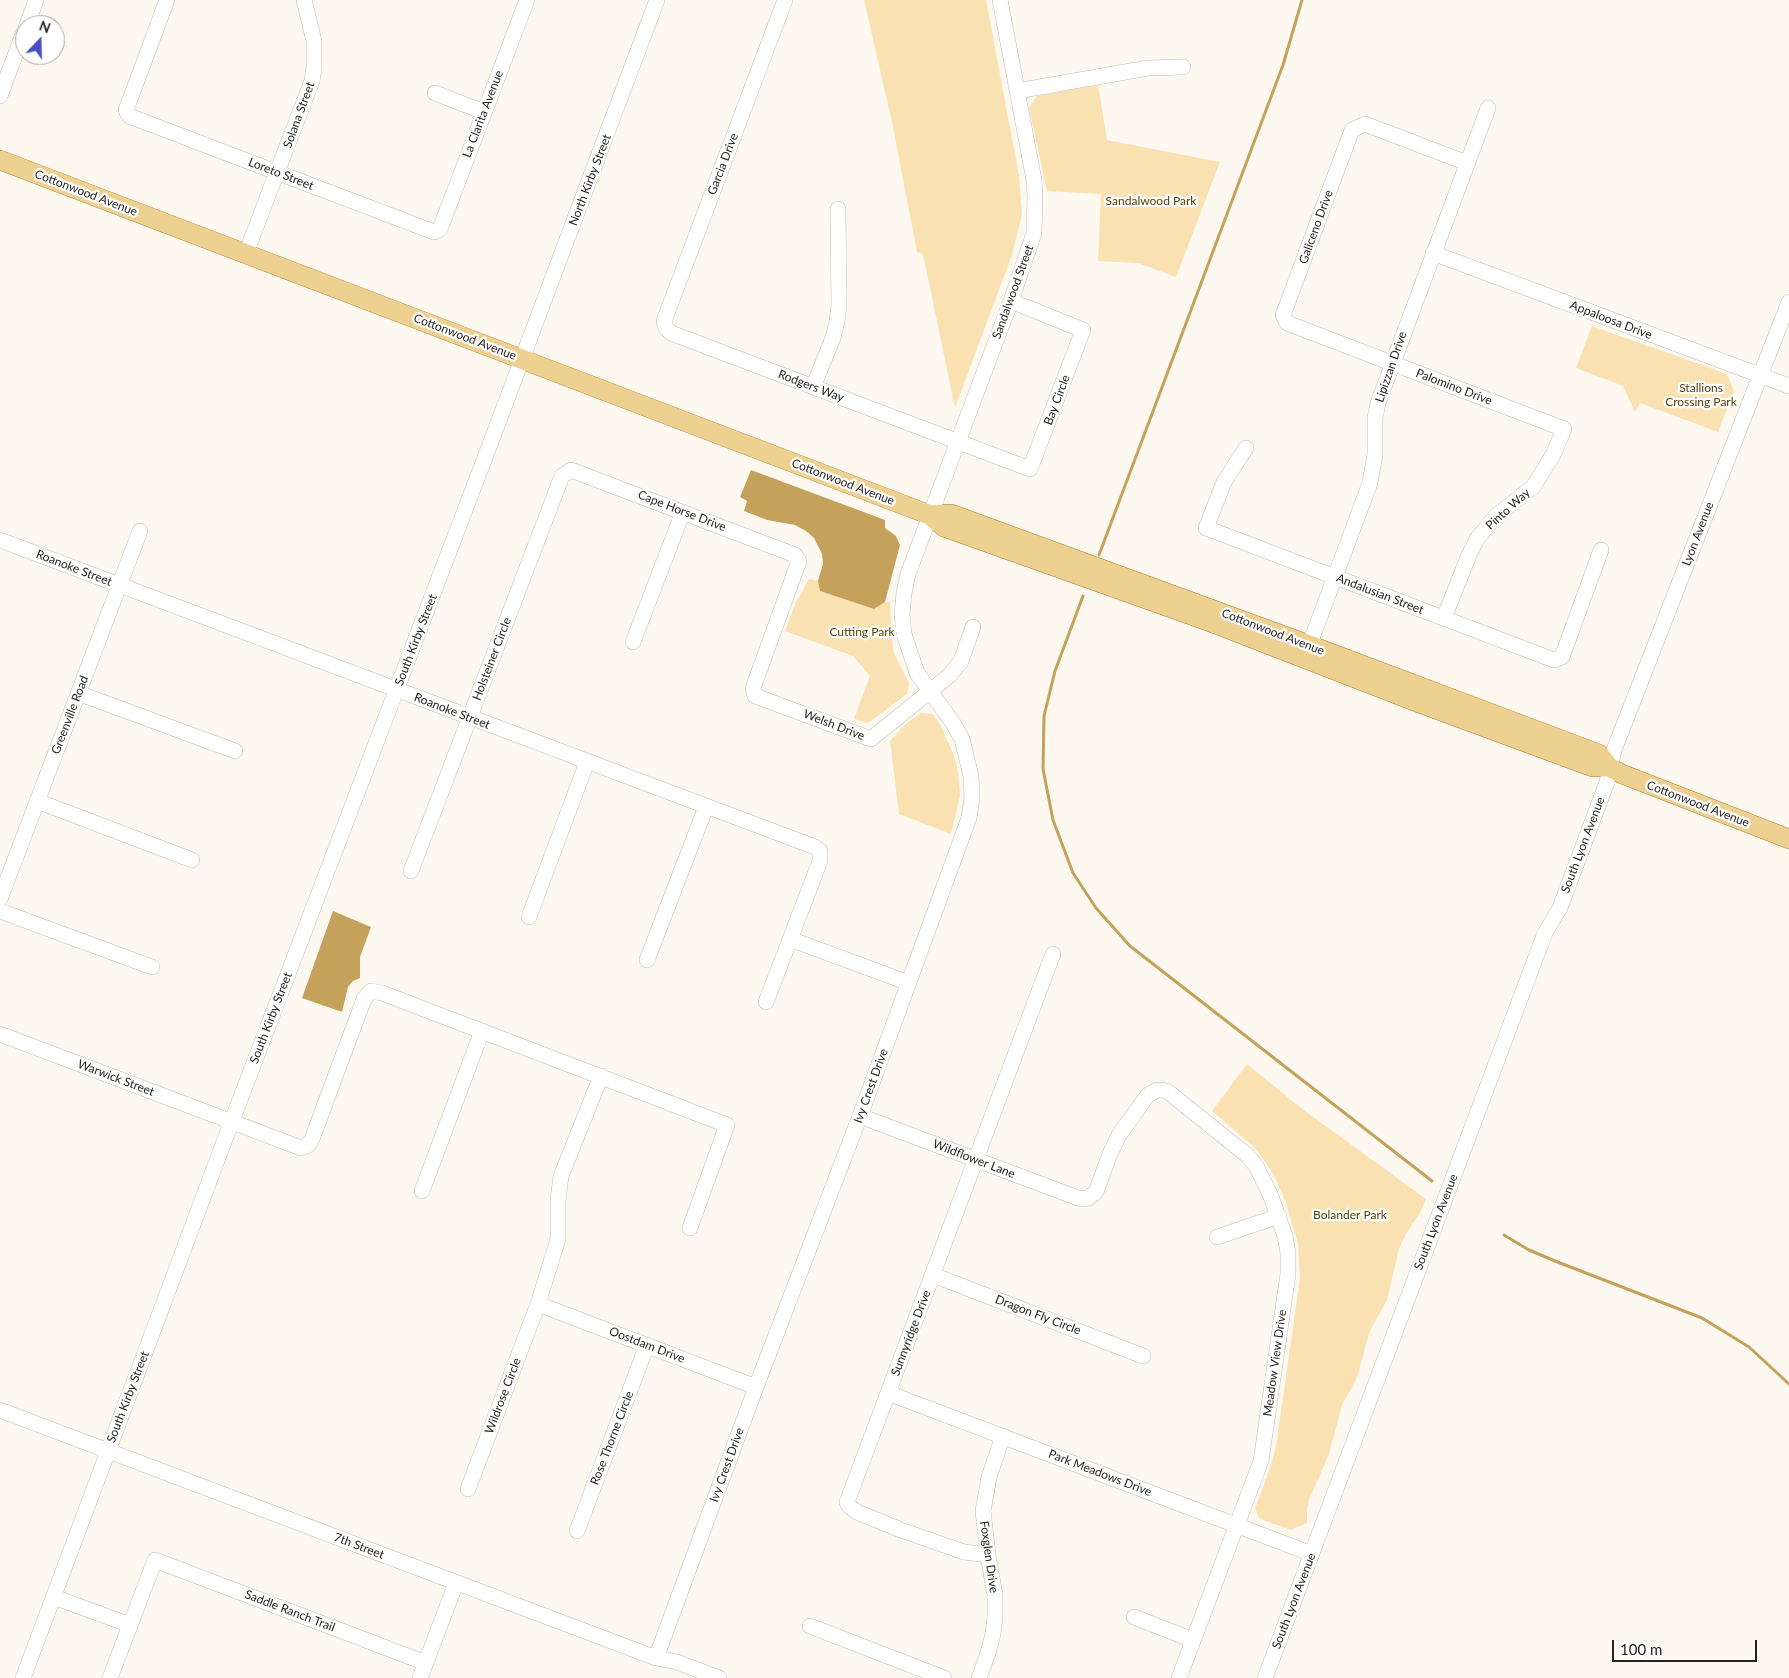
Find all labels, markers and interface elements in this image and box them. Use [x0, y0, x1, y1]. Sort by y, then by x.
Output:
north arrow [15, 15, 65, 65]
text: N [37, 17, 53, 36]
street label: La Clarita Avenue [460, 68, 506, 160]
street label: Solana Street [280, 80, 318, 150]
street label: Garcia Drive [705, 131, 741, 197]
street label: North Kirby Street [566, 132, 614, 228]
street label: Loreto Street [246, 155, 316, 193]
street label: Cottonwood Avenue [33, 167, 139, 219]
street label: Galiceno Drive [1296, 188, 1336, 266]
park label: Sandalwood Park [1106, 194, 1196, 208]
street label: Sandalwood Street [989, 243, 1037, 341]
street label: Appaloosa Drive [1568, 298, 1654, 342]
street label: Cottonwood Avenue [412, 311, 518, 363]
street label: Lipizzan Drive [1372, 330, 1410, 404]
street label: Palomino Drive [1414, 366, 1494, 408]
street label: Rodgers Way [776, 367, 846, 405]
street label: Bay Circle [1041, 373, 1073, 427]
park label: Stallions Crossing Park [1665, 381, 1737, 409]
street label: Cottonwood Avenue [790, 456, 896, 508]
street label: Pinto Way [1483, 485, 1533, 533]
street label: Cape Horse Drive [636, 488, 728, 534]
street label: Lyon Avenue [1679, 500, 1717, 568]
street label: Roanoke Street [34, 547, 114, 589]
street label: Andalusian Street [1334, 571, 1426, 617]
street label: South Kirby Street [392, 592, 440, 688]
street label: Cottonwood Avenue [1220, 606, 1326, 658]
street label: Holsteiner Circle [470, 615, 514, 703]
park label: Cutting Park [829, 625, 895, 639]
street label: Greenville Road [48, 674, 92, 756]
street label: Roanoke Street [412, 690, 492, 732]
street label: Welsh Drive [801, 707, 867, 743]
street label: Cottonwood Avenue [1645, 778, 1751, 830]
street label: South Lyon Avenue [1558, 795, 1608, 895]
street label: South Kirby Street [247, 970, 295, 1066]
street label: Ivy Crest Drive [851, 1047, 891, 1125]
street label: Warwick Street [76, 1057, 156, 1099]
street label: Wildflower Lane [931, 1137, 1017, 1181]
street label: South Lyon Avenue [1411, 1172, 1461, 1272]
park label: Bolander Park [1313, 1208, 1387, 1222]
street label: Sunnyridge Drive [888, 1288, 934, 1378]
street label: Dragon Fly Circle [993, 1292, 1083, 1338]
street label: Meadow View Drive [1260, 1309, 1290, 1417]
street label: Oostdam Drive [607, 1324, 687, 1366]
street label: South Kirby Street [104, 1349, 152, 1445]
street label: Wildrose Circle [482, 1356, 524, 1436]
street label: Rose Thorne Circle [587, 1389, 637, 1487]
street label: Ivy Crest Drive [707, 1426, 747, 1504]
street label: Park Meadows Drive [1046, 1447, 1154, 1499]
street label: Foxglen Drive [977, 1520, 1001, 1594]
street label: 7th Street [332, 1530, 386, 1562]
street label: South Lyon Avenue [1269, 1551, 1319, 1651]
street label: Saddle Ranch Trail [243, 1587, 337, 1635]
scale bar [1614, 1630, 1759, 1662]
text: 100 m [1620, 1640, 1662, 1658]

